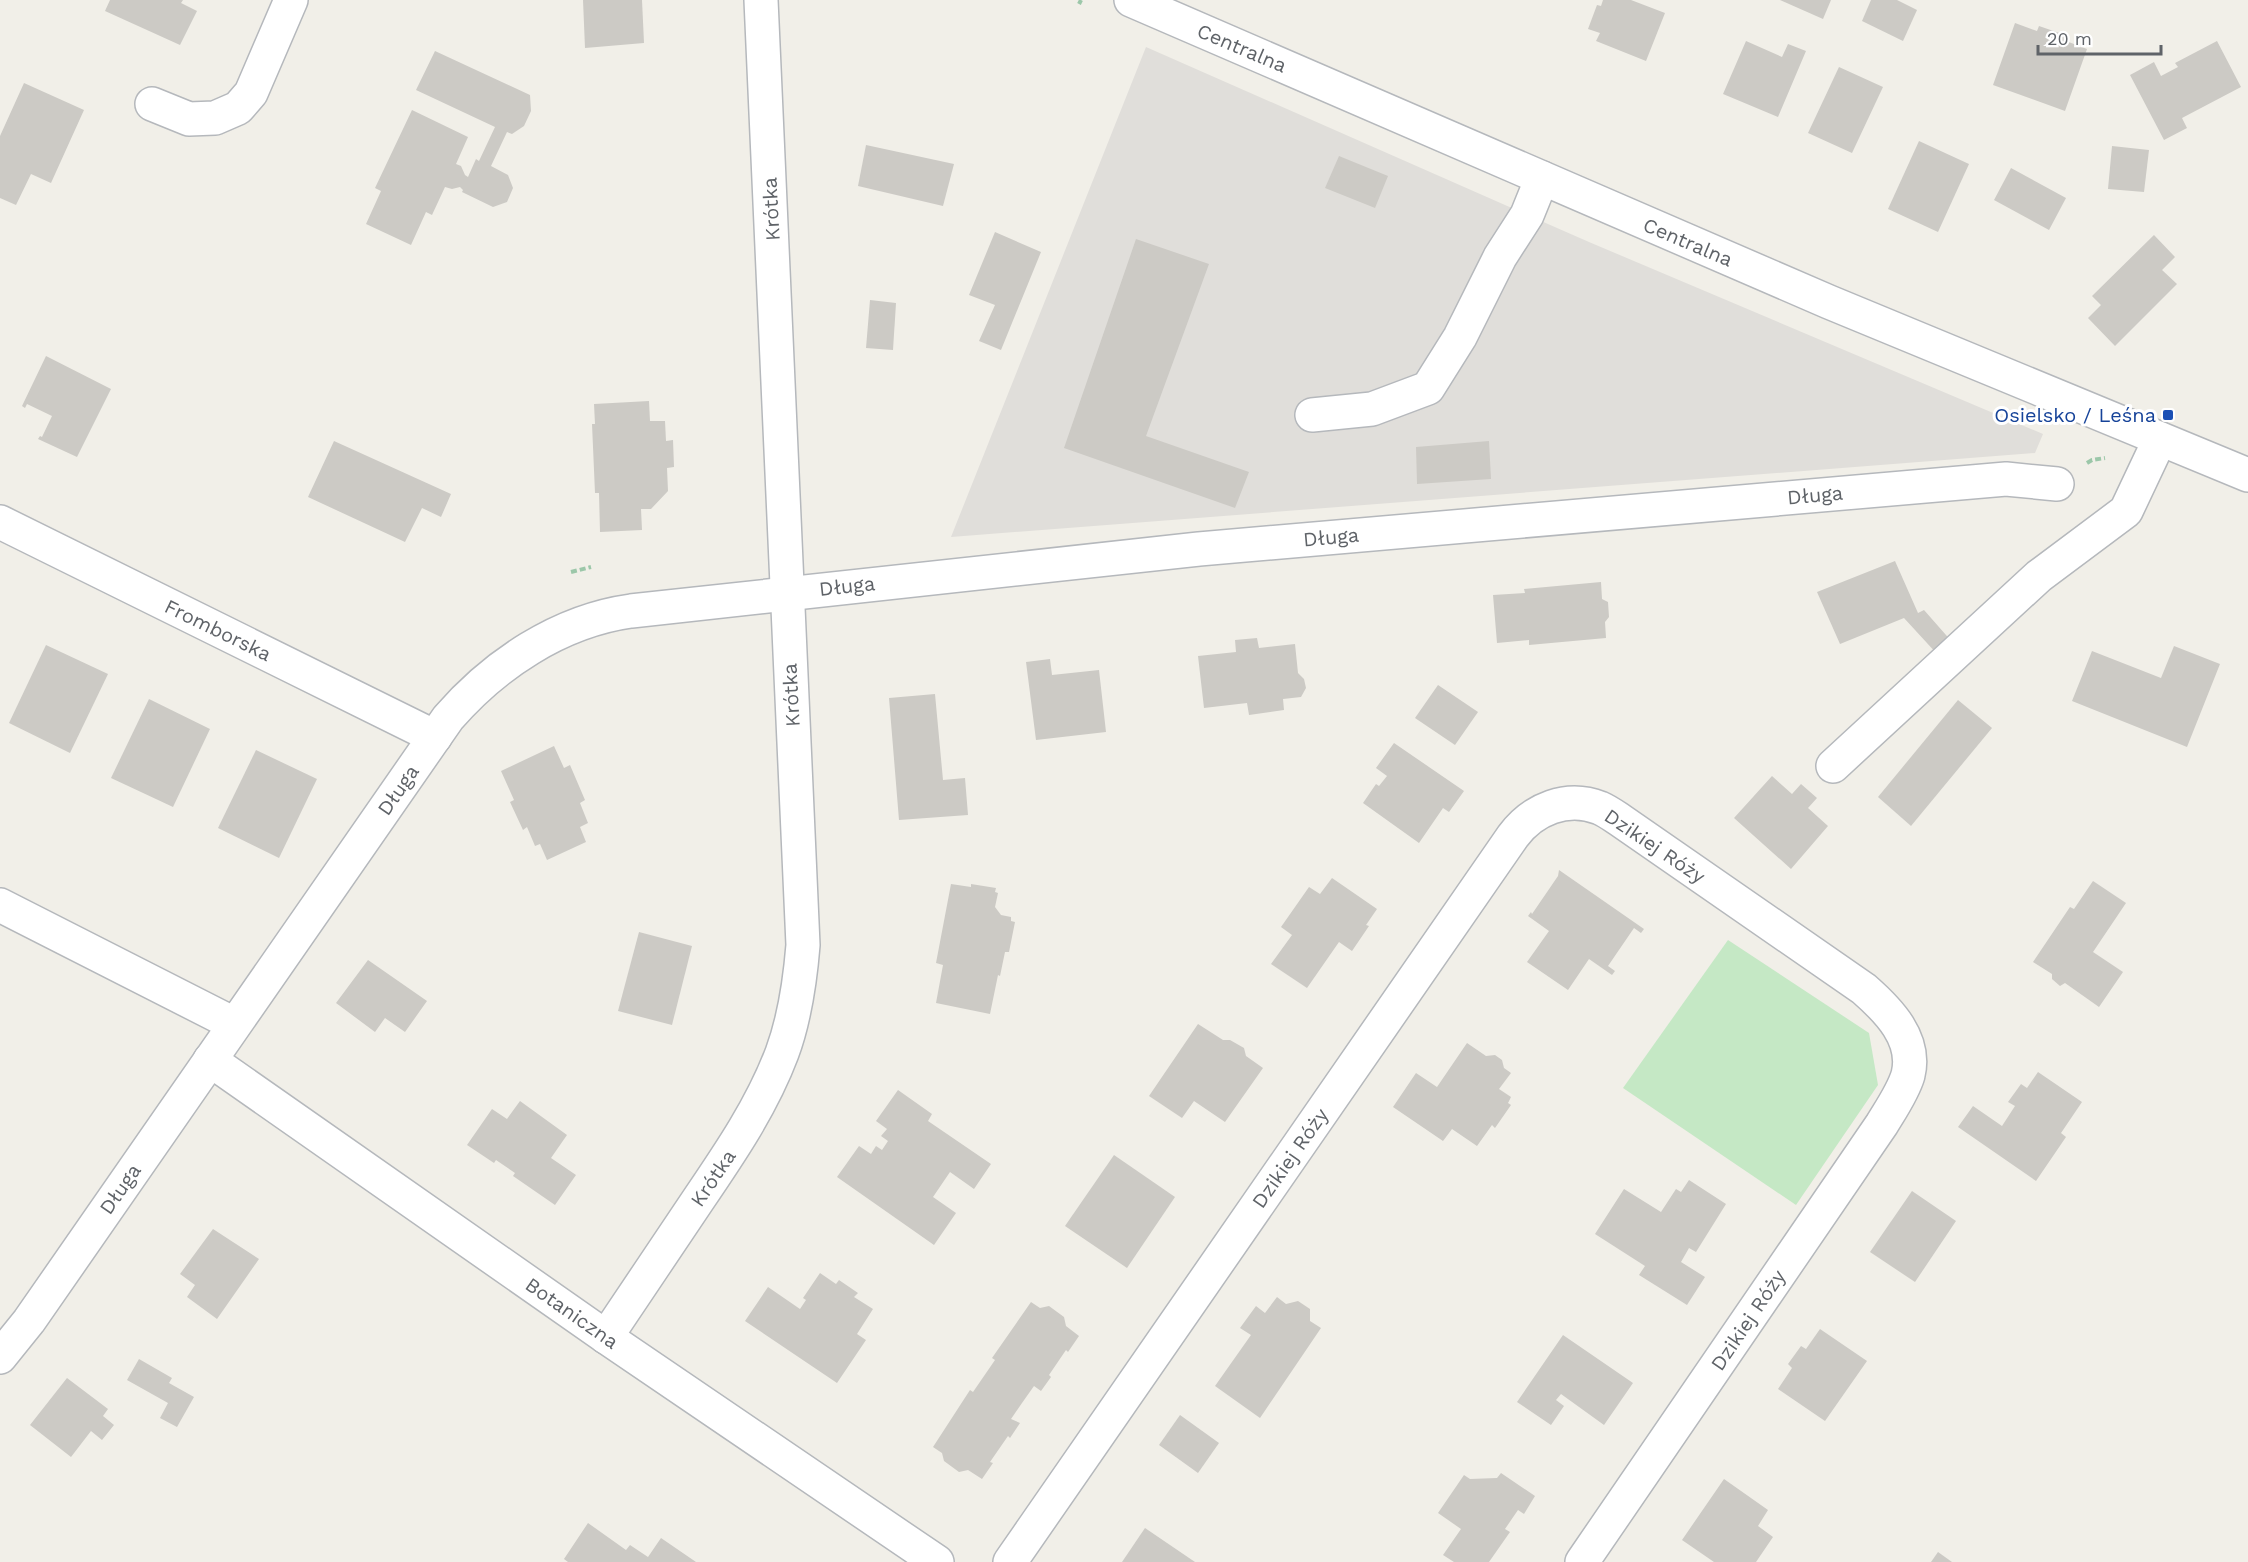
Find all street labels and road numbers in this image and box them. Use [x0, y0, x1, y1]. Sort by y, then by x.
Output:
street label: Centralna [1194, 18, 1290, 78]
street label: Krótka [757, 177, 785, 241]
street label: Centralna [1640, 212, 1736, 272]
street label: Długa [1786, 481, 1844, 509]
street label: Długa [1302, 523, 1360, 551]
street label: Długa [818, 571, 876, 601]
street label: Fromborska [161, 594, 275, 666]
street label: Krótka [777, 663, 805, 727]
street label: Długa [372, 760, 424, 820]
street label: Dzikiej Róży [1600, 803, 1711, 889]
street label: Dzikiej Róży [1247, 1103, 1334, 1213]
street label: Krótka [685, 1145, 741, 1211]
street label: Długa [94, 1159, 146, 1219]
street label: Dzikiej Róży [1705, 1264, 1791, 1375]
street label: Botaniczna [521, 1272, 623, 1354]

